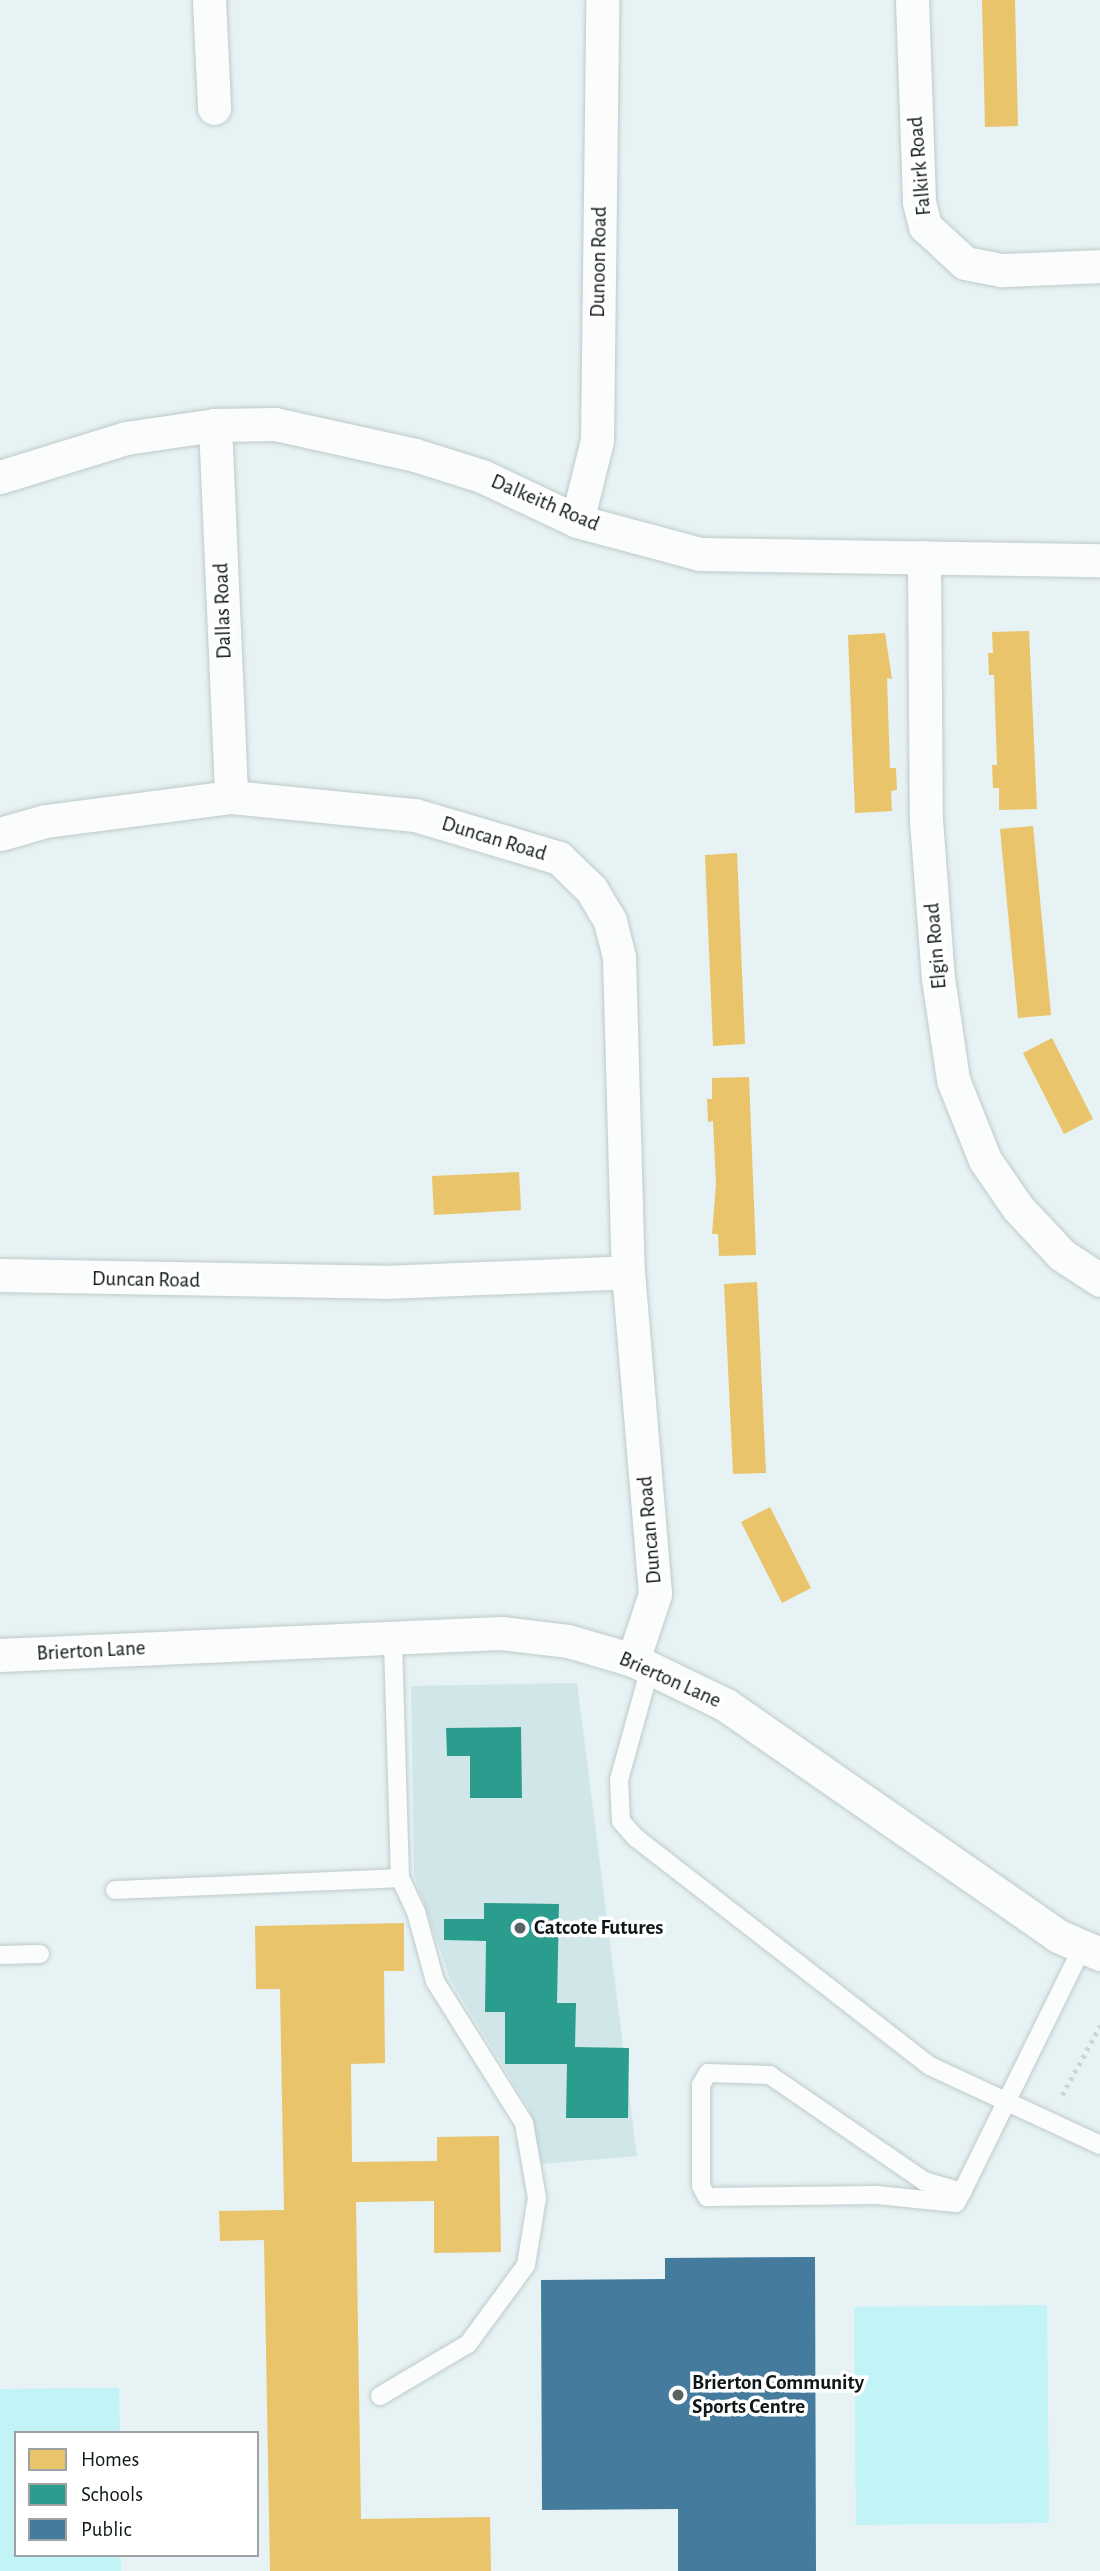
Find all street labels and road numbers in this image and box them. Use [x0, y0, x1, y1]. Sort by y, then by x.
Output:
street label: Falkirk Road [903, 115, 937, 217]
street label: Dunoon Road [585, 206, 613, 318]
street label: Dalkeith Road [487, 469, 603, 537]
street label: Dallas Road [209, 562, 237, 660]
street label: Duncan Road [439, 811, 549, 867]
street label: Elgin Road [920, 902, 952, 990]
street label: Duncan Road [92, 1266, 200, 1294]
street label: Duncan Road [633, 1475, 667, 1585]
street label: Brierton Lane [36, 1636, 146, 1666]
street label: Brierton Lane [615, 1646, 725, 1714]

